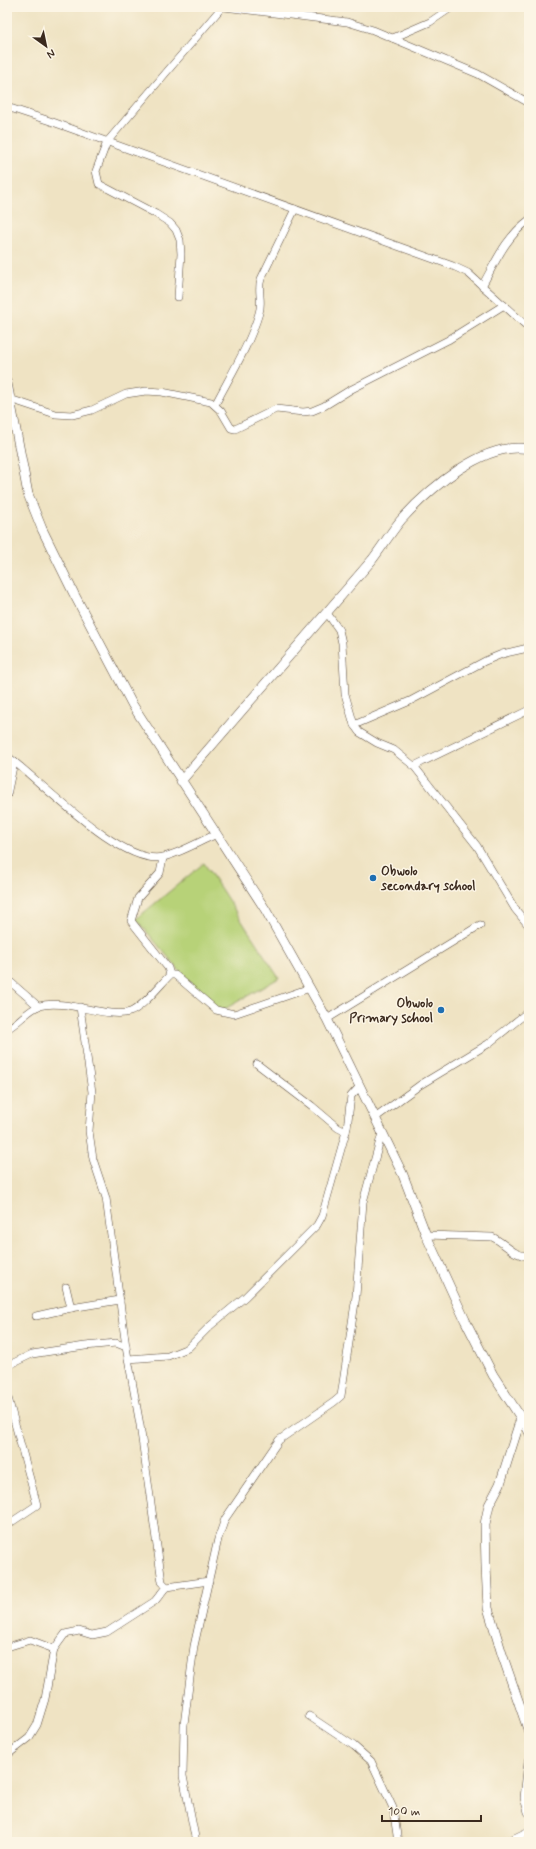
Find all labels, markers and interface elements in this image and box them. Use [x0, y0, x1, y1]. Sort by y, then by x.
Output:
north arrow [26, 26, 66, 66]
text: N [44, 46, 58, 61]
place label: Obwolo secondary school [380, 863, 475, 895]
marker: Obwolo secondary school [368, 873, 378, 883]
place label: Obwolo Primary school [349, 995, 433, 1027]
marker: Obwolo Primary school [436, 1005, 446, 1015]
scale bar [382, 1797, 481, 1823]
text: 100 m [388, 1804, 420, 1820]

